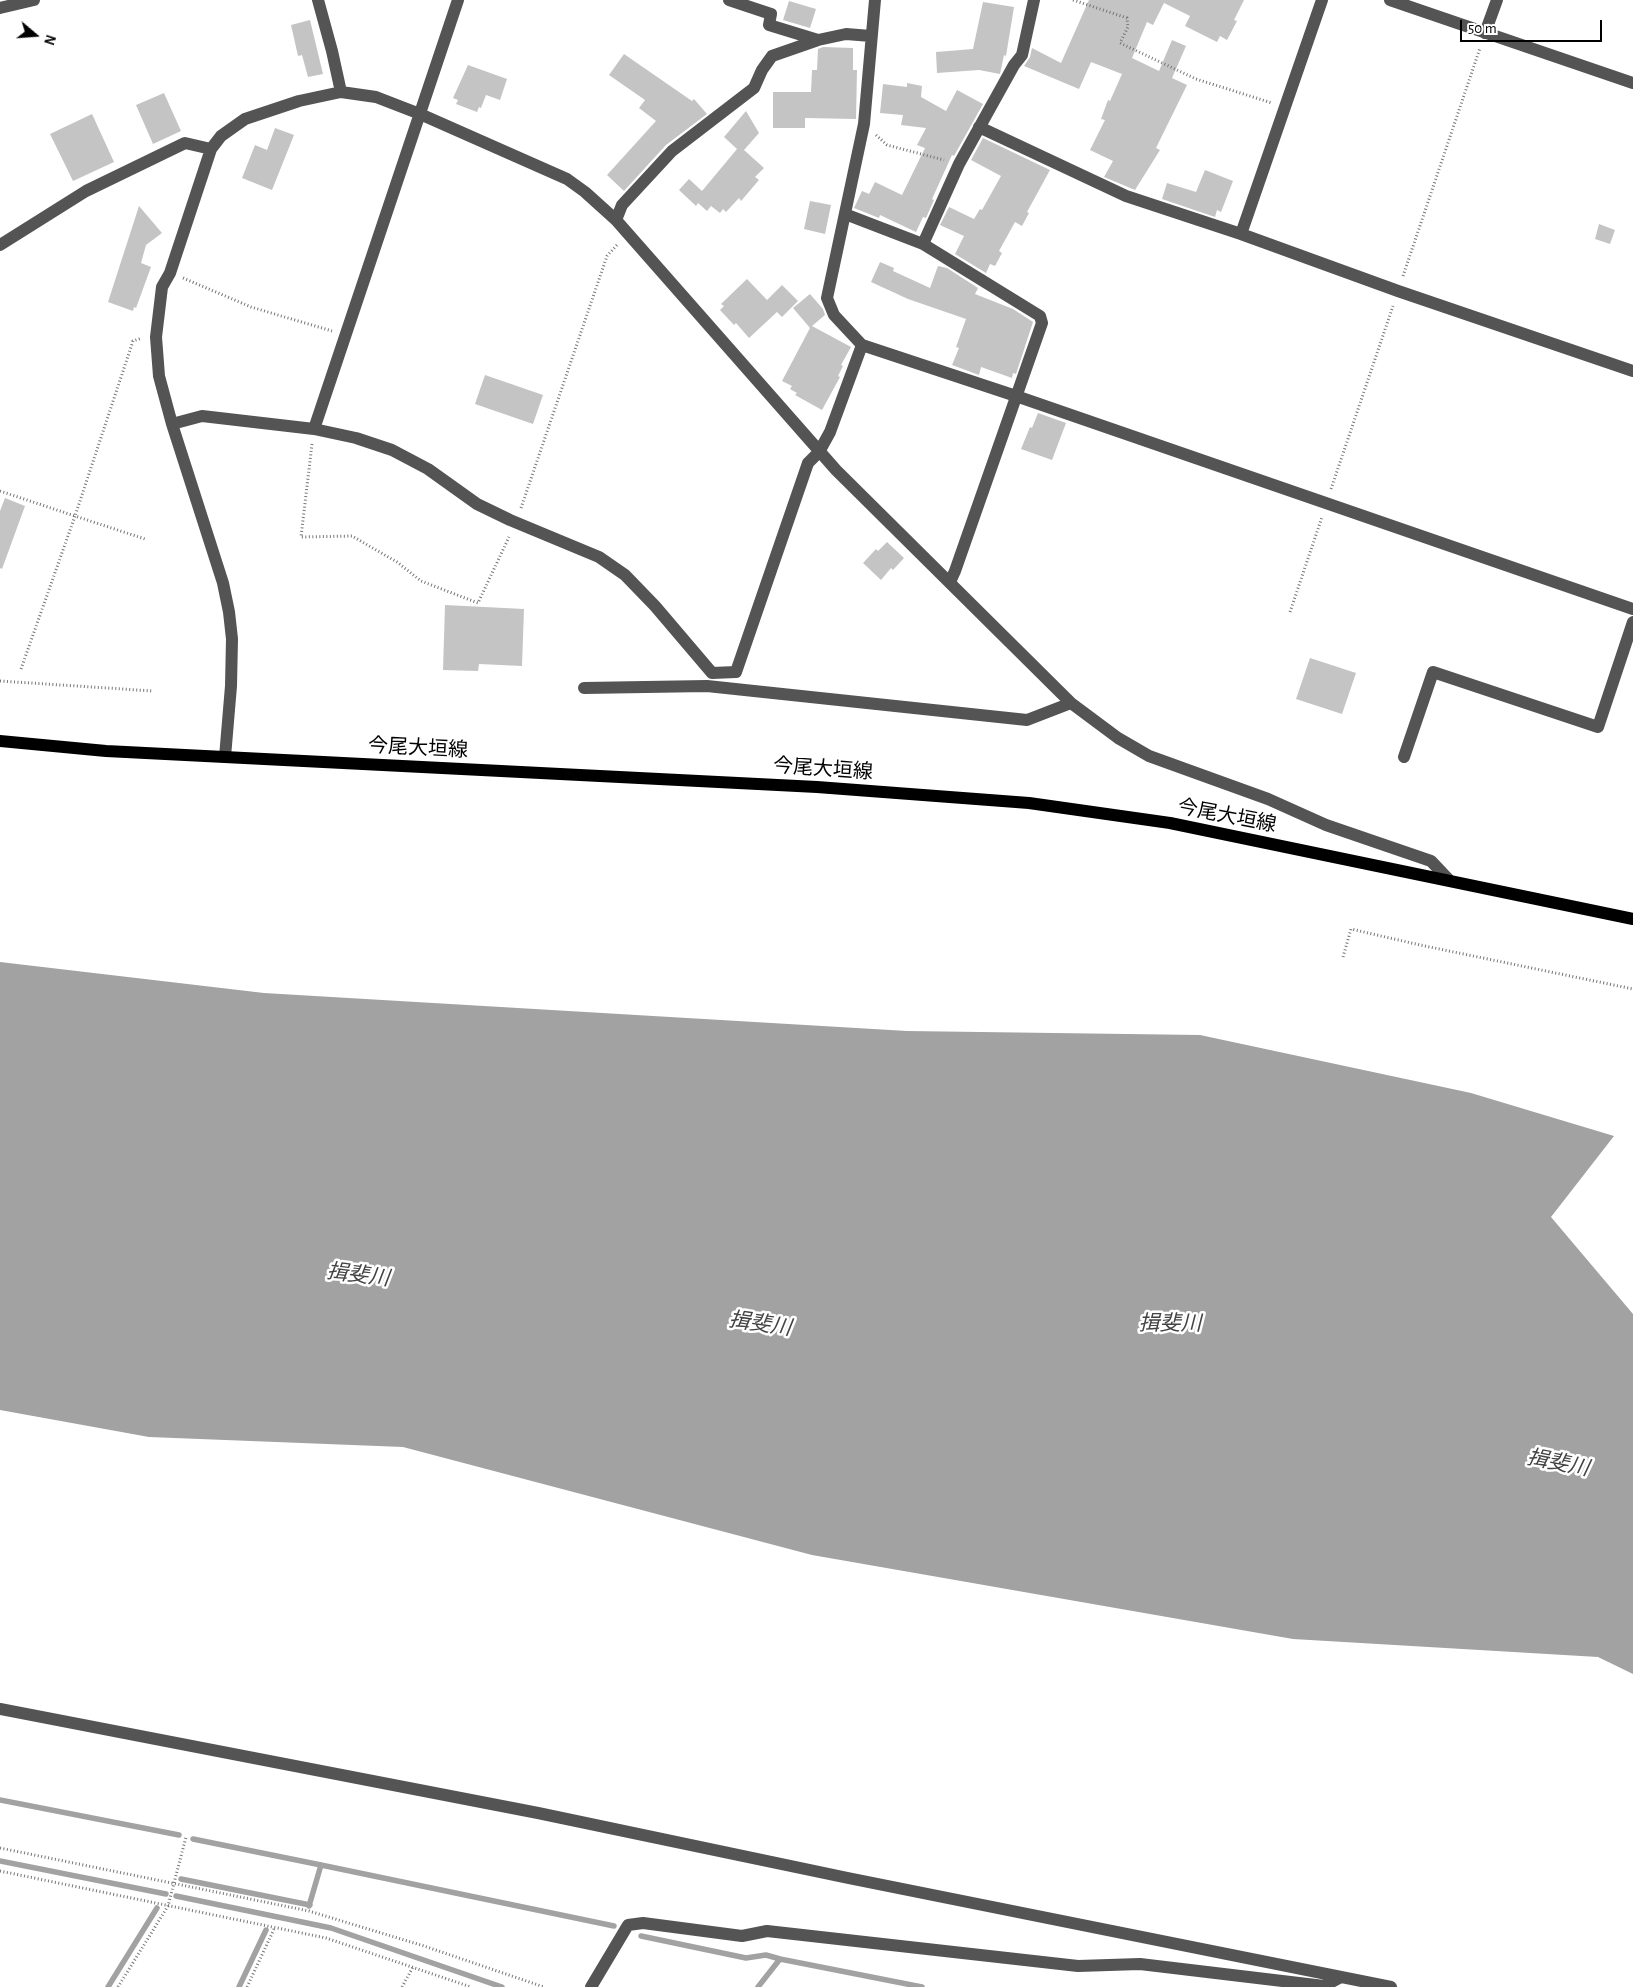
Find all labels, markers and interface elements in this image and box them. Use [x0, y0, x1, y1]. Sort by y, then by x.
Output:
north arrow [10, 10, 60, 60]
scale bar [1463, 10, 1606, 42]
text: 50 m [1468, 21, 1497, 36]
text: N [41, 33, 57, 46]
street label: 今尾大垣線 [367, 733, 469, 763]
street label: 今尾大垣線 [772, 754, 874, 784]
street label: 今尾大垣線 [1176, 795, 1278, 837]
water label: 揖斐川 [325, 1259, 391, 1291]
water label: 揖斐川 [727, 1307, 793, 1341]
water label: 揖斐川 [1139, 1311, 1201, 1337]
water label: 揖斐川 [1525, 1445, 1591, 1481]

